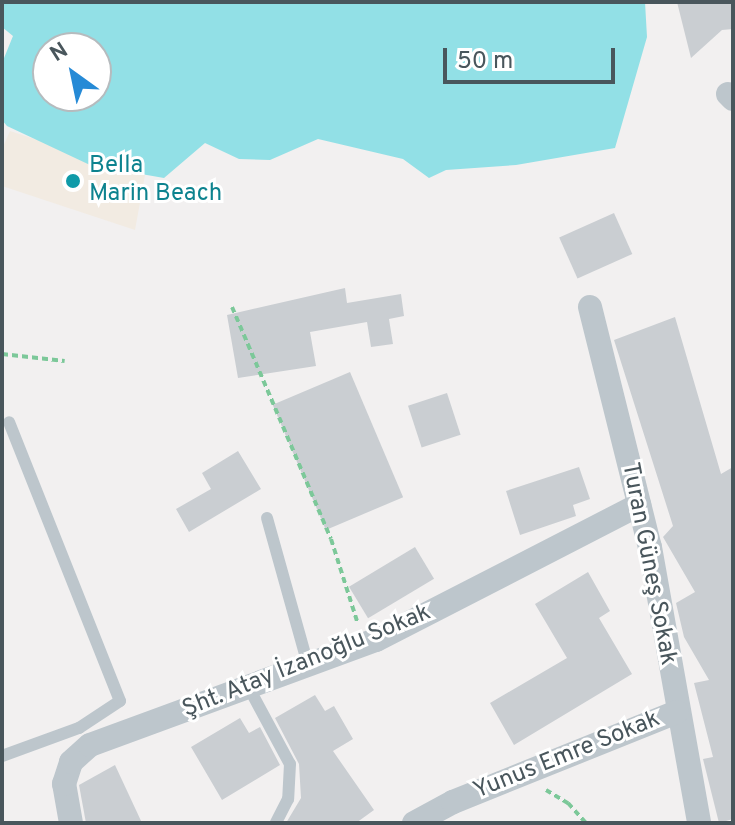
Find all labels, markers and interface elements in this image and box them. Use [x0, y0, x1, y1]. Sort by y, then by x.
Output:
north arrow [32, 32, 112, 112]
scale bar [447, 32, 619, 82]
text: N [46, 38, 74, 69]
text: 50 m [457, 47, 513, 77]
place label: Bella Marin Beach [89, 153, 222, 209]
marker: Bella Marin Beach [64, 172, 82, 190]
street label: Turan Güneş Sokak [614, 460, 682, 668]
street label: Şht. Atay İzanoğlu Sokak [178, 599, 436, 725]
street label: Yunus Emre Sokak [470, 705, 664, 807]

